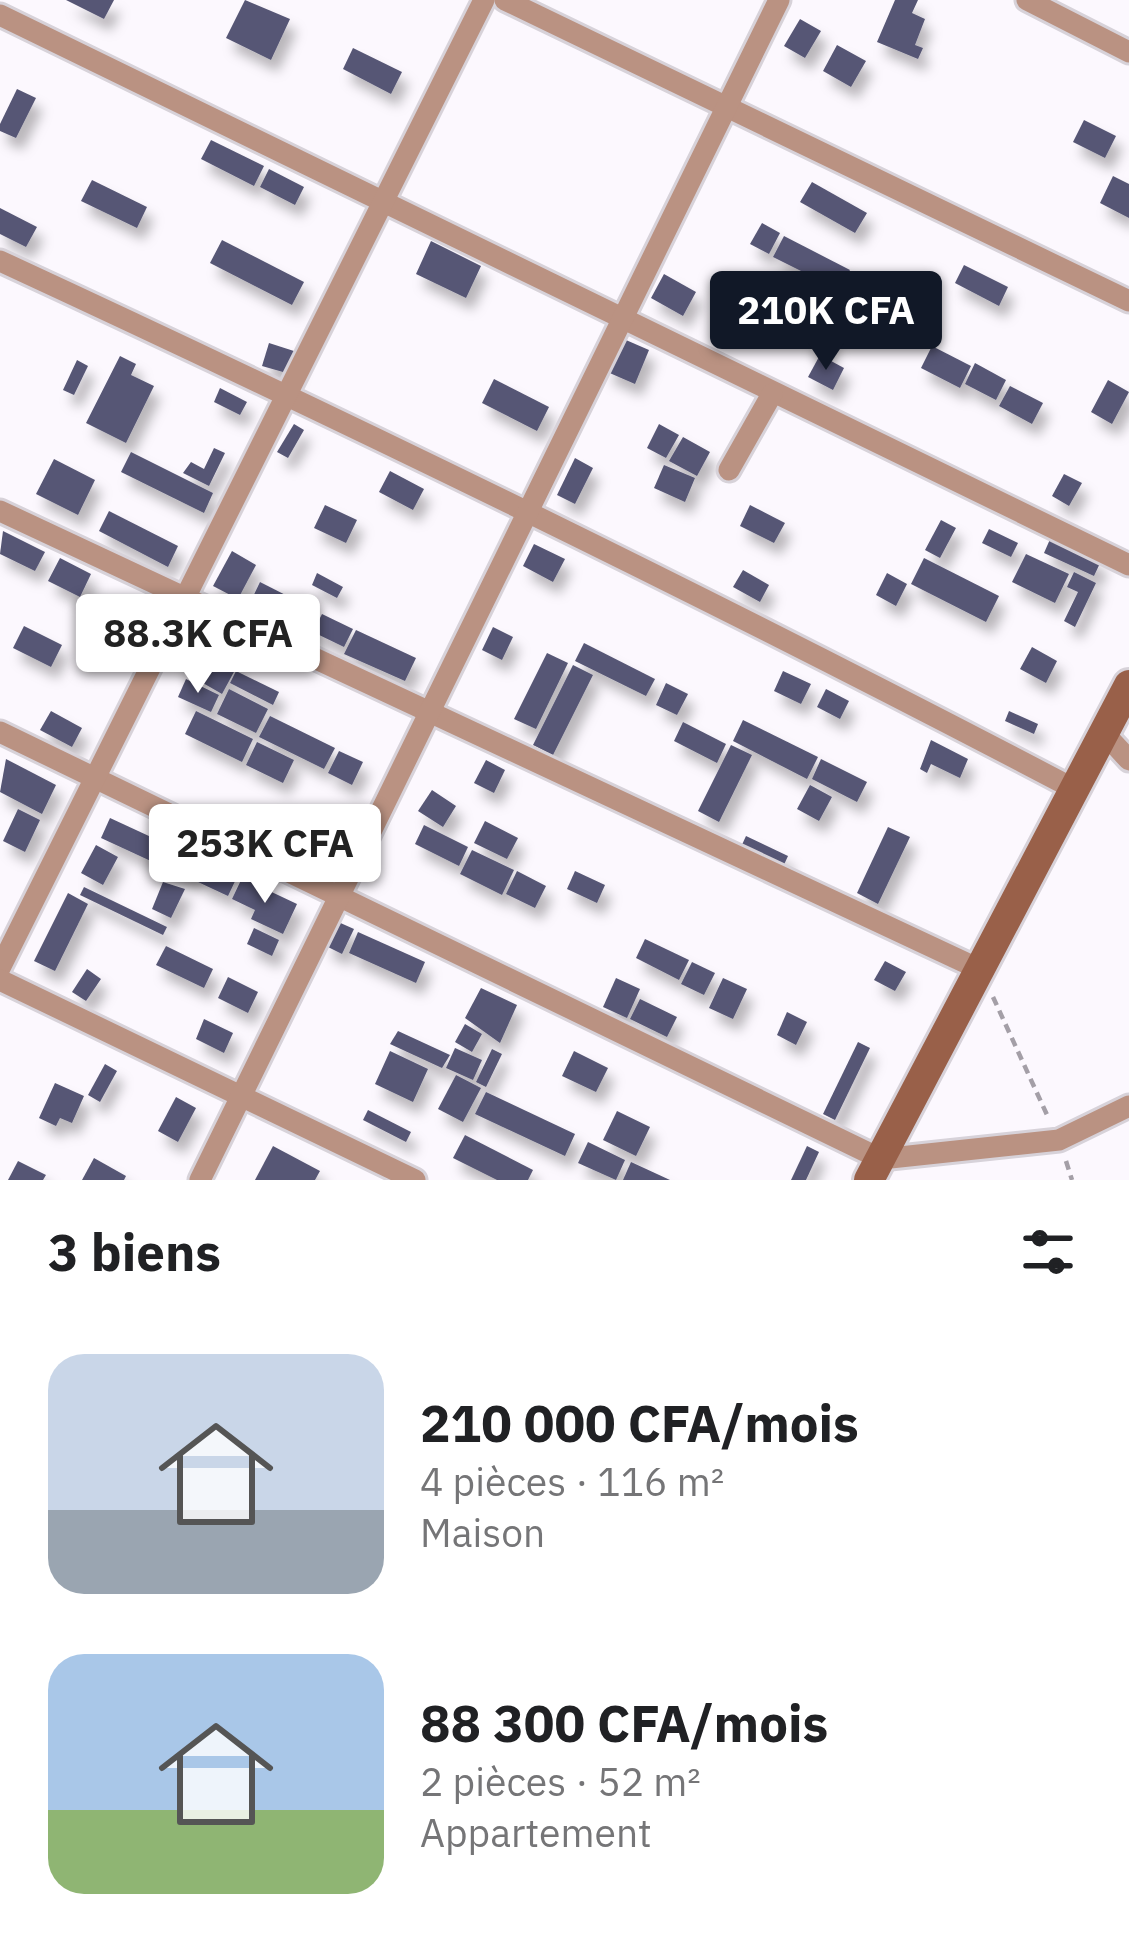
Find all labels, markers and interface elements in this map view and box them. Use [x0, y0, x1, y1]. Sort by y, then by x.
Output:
pin: 210K CFA [702, 271, 950, 373]
text: 210K CFA [737, 284, 915, 335]
pin: 88.3K CFA [61, 594, 335, 696]
text: 88.3K CFA [103, 607, 293, 658]
pin: 253K CFA [141, 804, 389, 906]
text: 253K CFA [176, 817, 354, 868]
text: 3 biens [48, 1219, 221, 1285]
icon: filters [1015, 1219, 1081, 1285]
text: 210 000 CFA/mois [420, 1390, 859, 1456]
icon: home [144, 1402, 288, 1546]
text: 4 pièces · 116 m² [420, 1456, 724, 1507]
text: Maison [420, 1507, 545, 1558]
text: 88 300 CFA/mois [420, 1690, 828, 1756]
icon: home [144, 1702, 288, 1846]
text: 2 pièces · 52 m² [420, 1756, 701, 1807]
text: Appartement [420, 1807, 652, 1858]

